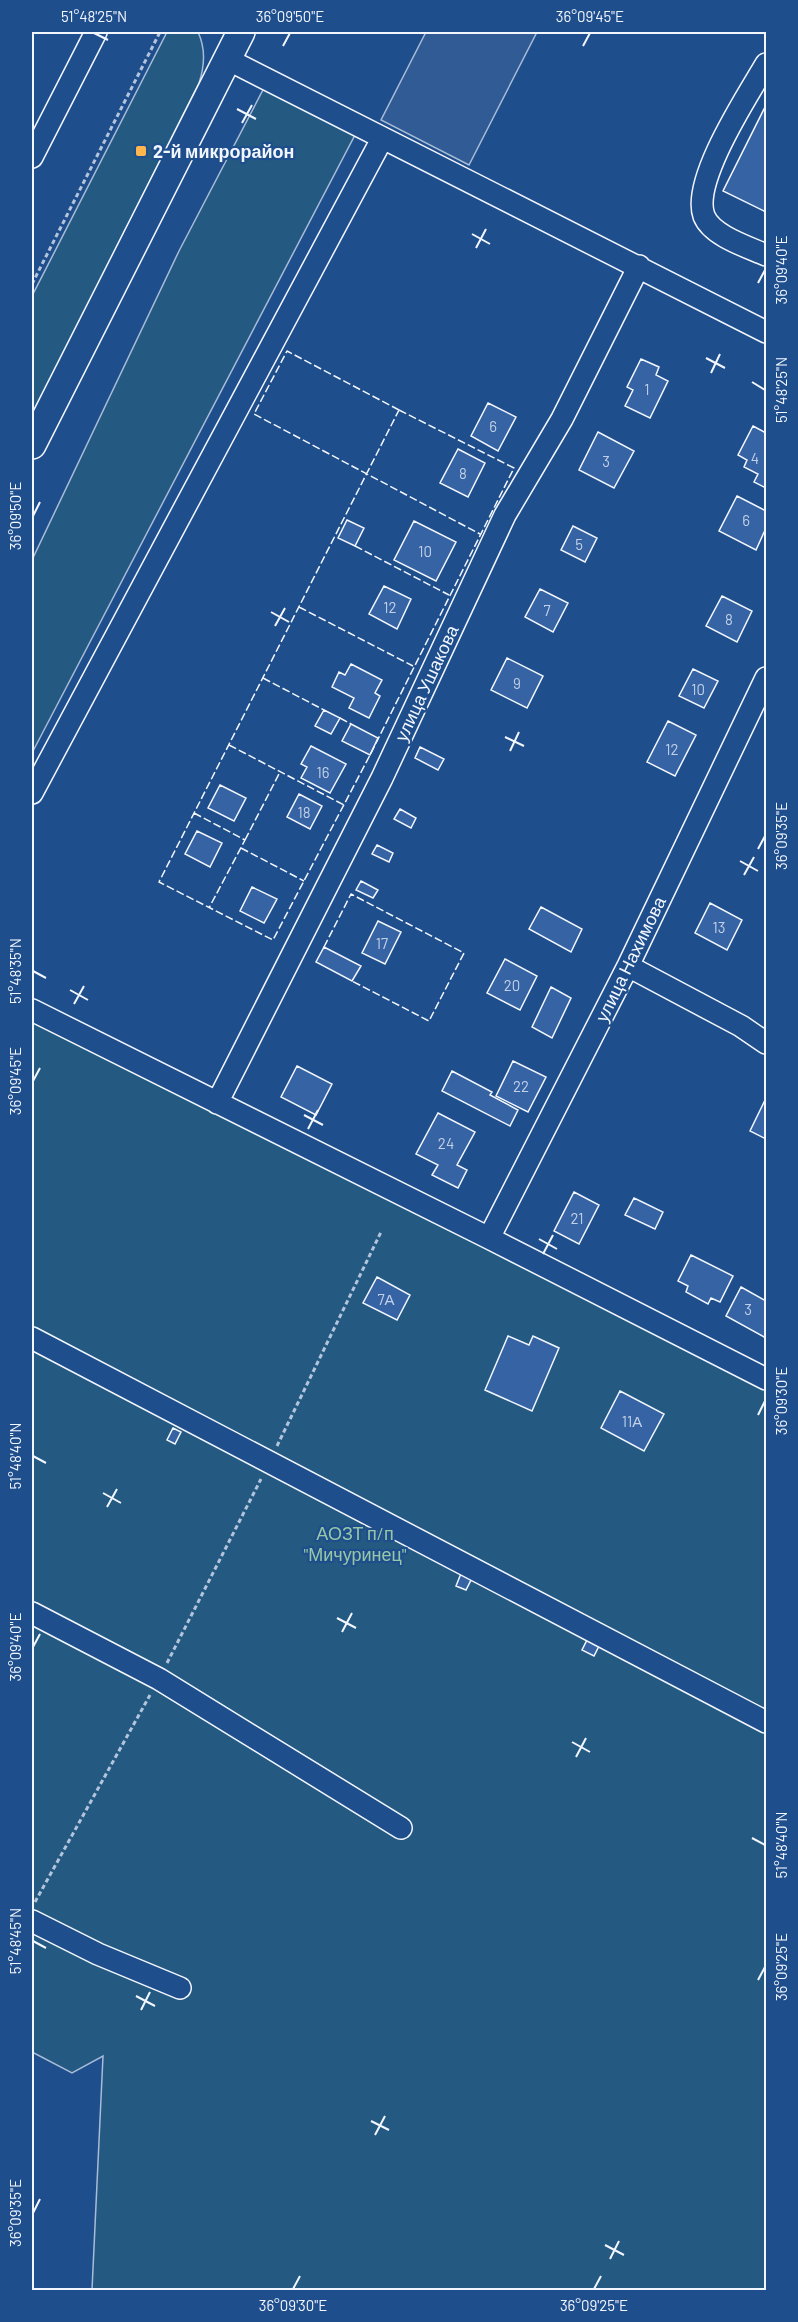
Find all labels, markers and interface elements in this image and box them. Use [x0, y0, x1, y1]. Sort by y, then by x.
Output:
text: 51°48'25"N [61, 7, 127, 25]
text: 36°09'50"E [256, 7, 324, 25]
text: 36°09'45"E [556, 7, 624, 25]
place label: 2-й микрорайон [153, 140, 294, 162]
marker: 2-й микрорайон [134, 144, 148, 158]
text: 36°09'40"E [772, 235, 790, 305]
text: 51°48'25"N [772, 357, 790, 423]
house number: 1 [644, 380, 650, 398]
house number: 6 [489, 417, 497, 435]
house number: 4 [751, 449, 759, 467]
house number: 3 [602, 452, 610, 470]
house number: 8 [459, 464, 467, 482]
text: 36°09'50"E [6, 482, 24, 550]
house number: 6 [742, 511, 750, 529]
house number: 5 [575, 535, 583, 553]
house number: 10 [418, 542, 432, 560]
house number: 12 [383, 598, 397, 616]
house number: 7 [543, 601, 551, 619]
house number: 8 [725, 610, 733, 628]
street label: улица Ушакова [389, 621, 463, 745]
house number: 9 [513, 674, 521, 692]
house number: 10 [691, 680, 705, 698]
house number: 12 [665, 740, 679, 758]
house number: 16 [317, 763, 329, 781]
text: 36°09'35"E [772, 802, 790, 870]
house number: 18 [297, 803, 311, 821]
street label: улица Нахимова [590, 892, 670, 1025]
house number: 13 [713, 918, 725, 936]
house number: 17 [376, 934, 388, 952]
text: 51°48'35"N [6, 938, 24, 1004]
house number: 20 [504, 976, 520, 994]
text: 36°09'45"E [6, 1047, 24, 1115]
house number: 22 [513, 1077, 529, 1095]
house number: 24 [438, 1134, 454, 1152]
house number: 21 [570, 1209, 584, 1227]
house number: 7А [377, 1290, 395, 1308]
house number: 3 [744, 1300, 752, 1318]
text: 36°09'30"E [772, 1367, 790, 1435]
house number: 11А [622, 1412, 642, 1430]
text: 51°48'40"N [6, 1422, 24, 1490]
park label: АОЗТ п/п "Мичуринец" [303, 1522, 407, 1565]
text: 36°09'40"E [6, 1612, 24, 1682]
text: 51°48'40"N [772, 1811, 790, 1879]
text: 51°48'45"N [6, 1908, 24, 1974]
text: 36°09'25"E [772, 1933, 790, 2001]
text: 36°09'35"E [6, 2179, 24, 2247]
text: 36°09'30"E [259, 2296, 327, 2314]
text: 36°09'25"E [560, 2296, 628, 2314]

